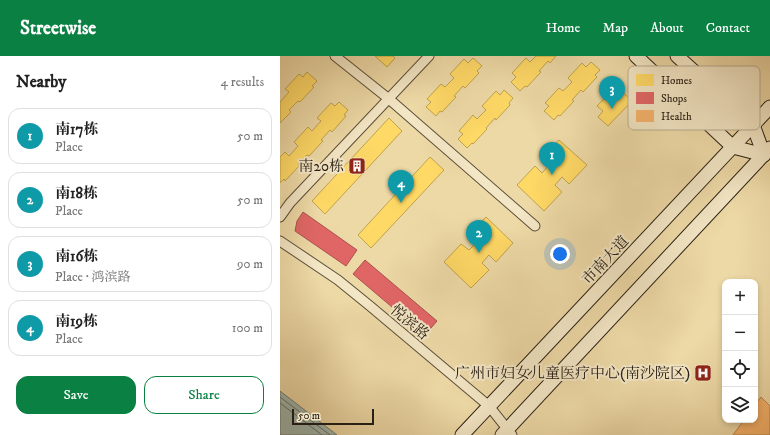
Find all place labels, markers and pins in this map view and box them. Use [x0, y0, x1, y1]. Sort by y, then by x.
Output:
pin: 3 [599, 76, 625, 109]
pin: 1 [539, 142, 565, 175]
building icon: 南20栋 [347, 156, 367, 176]
place label: 南20栋 [299, 157, 344, 176]
pin: 4 [388, 170, 414, 203]
pin: 2 [466, 220, 492, 253]
hospital icon: 广州市妇女儿童医疗中心(南沙院区) [693, 363, 713, 383]
place label: 广州市妇女儿童医疗中心(南沙院区) [455, 364, 690, 383]

